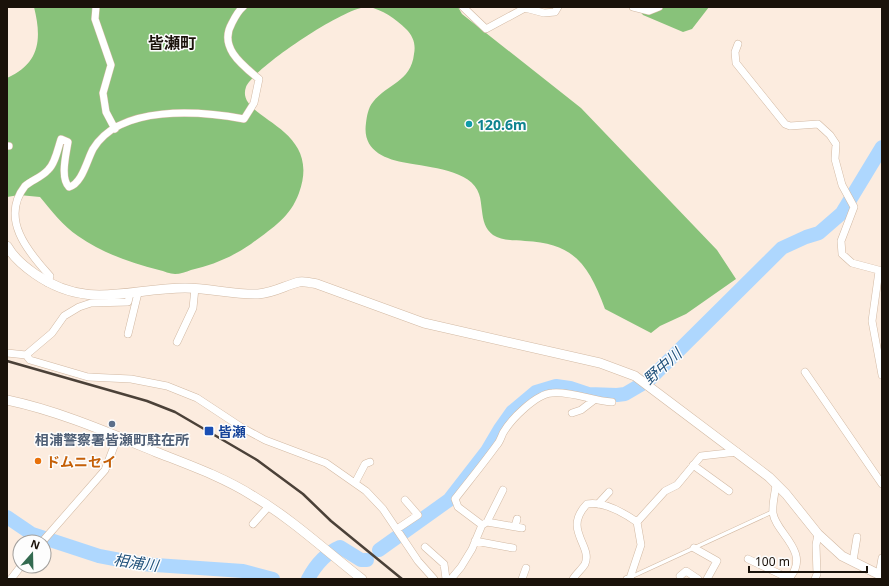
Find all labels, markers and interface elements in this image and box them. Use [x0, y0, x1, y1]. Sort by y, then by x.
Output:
district label: 皆瀬町 [148, 32, 196, 54]
place label: 120.6m [477, 115, 527, 134]
marker: 120.6m [464, 119, 474, 129]
water label: 野中川 [639, 342, 687, 388]
marker: 相浦警察署皆瀬町駐在所 [107, 419, 117, 429]
place label: 皆瀬 [218, 422, 246, 441]
marker: 皆瀬 [203, 425, 215, 437]
place label: 相浦警察署皆瀬町駐在所 [35, 430, 189, 449]
place label: ドムニセイ [46, 452, 116, 471]
marker: ドムニセイ [33, 456, 43, 466]
north arrow [12, 534, 52, 574]
text: N [29, 536, 42, 553]
scale bar [749, 548, 867, 574]
water label: 相浦川 [112, 549, 162, 575]
text: 100 m [755, 553, 790, 570]

